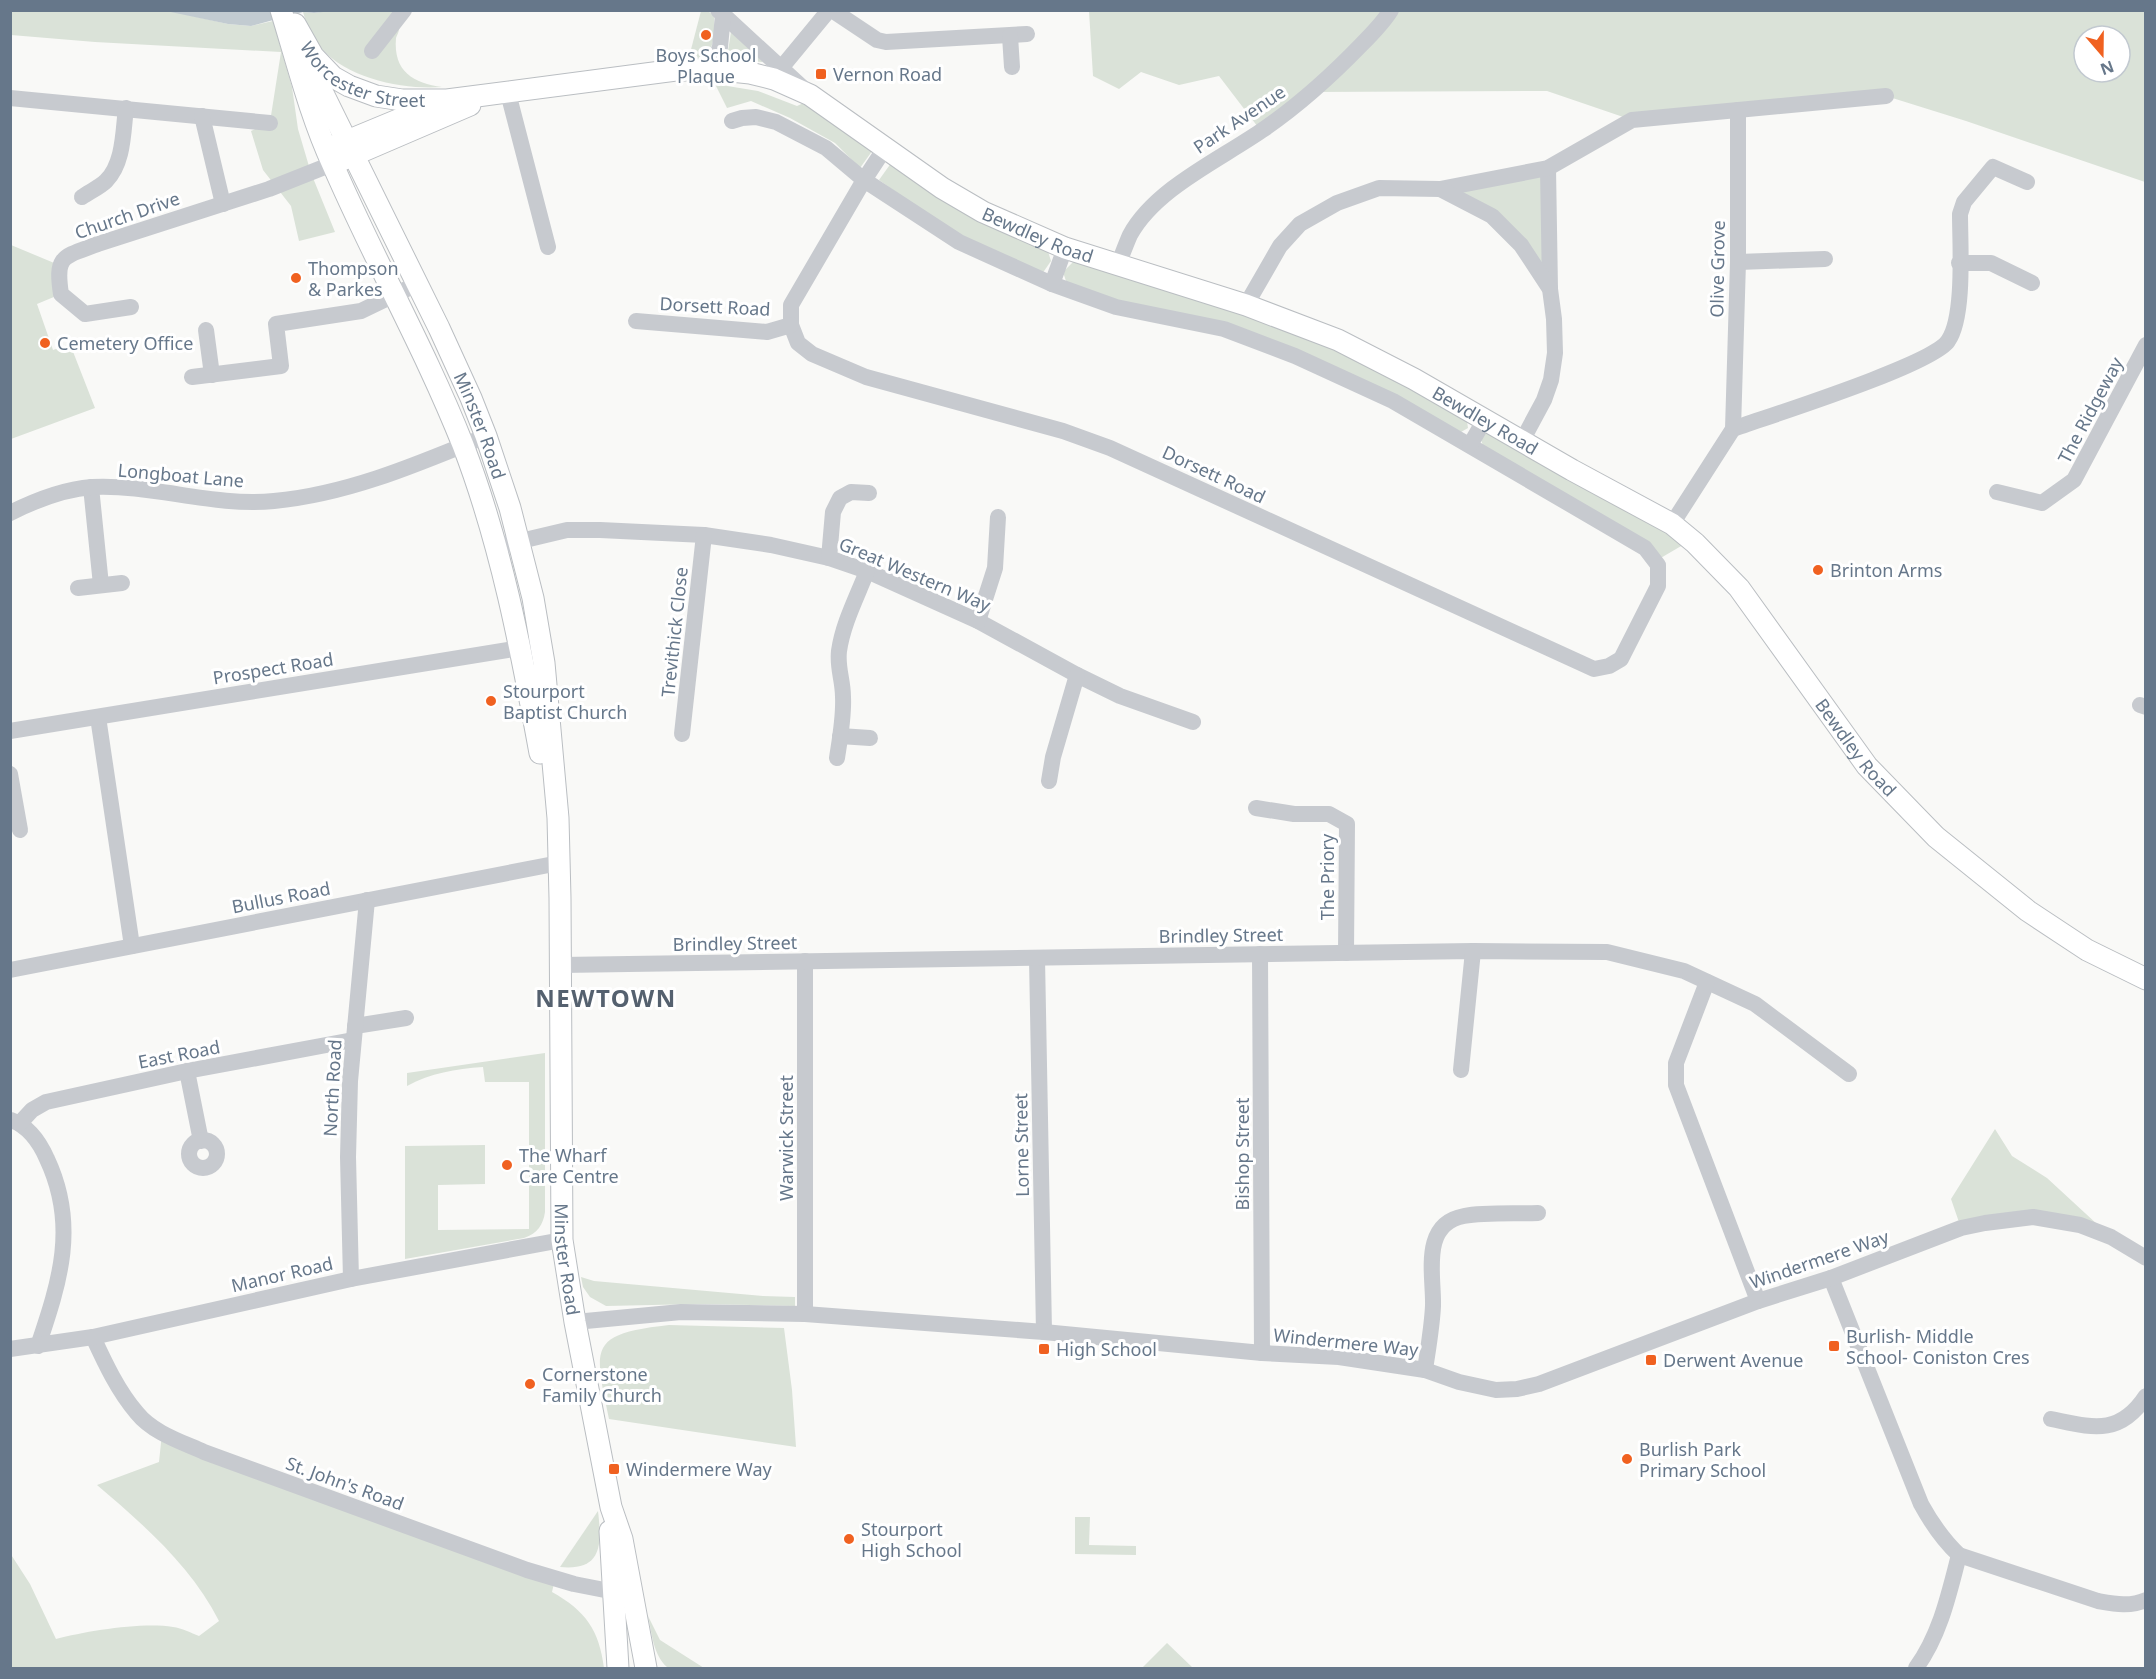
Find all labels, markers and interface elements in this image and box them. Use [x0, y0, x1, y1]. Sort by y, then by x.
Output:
north arrow [2072, 24, 2132, 84]
marker: Boys School Plaque [699, 28, 713, 42]
street label: Worcester Street [295, 37, 426, 112]
place label: Boys School Plaque [656, 43, 756, 88]
text: N [2097, 56, 2117, 81]
place label: Vernon Road [833, 62, 942, 86]
marker: Vernon Road [814, 67, 828, 81]
street label: Park Avenue [1188, 79, 1290, 159]
street label: Church Drive [71, 186, 183, 244]
street label: Bewdley Road [979, 201, 1096, 268]
street label: Olive Grove [1704, 220, 1730, 318]
place label: Thompson & Parkes [308, 256, 399, 301]
marker: Thompson & Parkes [289, 271, 303, 285]
street label: Dorsett Road [659, 291, 771, 321]
place label: Cemetery Office [57, 331, 193, 355]
marker: Cemetery Office [38, 336, 52, 350]
street label: The Ridgeway [2052, 352, 2128, 467]
street label: Minster Road [449, 368, 511, 482]
street label: Bewdley Road [1428, 380, 1543, 460]
street label: Dorsett Road [1159, 440, 1269, 508]
street label: Longboat Lane [117, 458, 245, 492]
street label: Great Western Way [836, 531, 995, 617]
place label: Brinton Arms [1830, 558, 1942, 582]
marker: Brinton Arms [1811, 563, 1825, 577]
street label: Trevithick Close [655, 566, 693, 698]
street label: Prospect Road [211, 647, 335, 689]
place label: Stourport Baptist Church [503, 679, 627, 724]
street label: Bewdley Road [1810, 693, 1902, 801]
marker: Stourport Baptist Church [484, 694, 498, 708]
street label: The Priory [1315, 833, 1339, 920]
street label: Bullus Road [230, 876, 332, 918]
street label: Brindley Street [1159, 922, 1284, 948]
street label: Brindley Street [673, 930, 798, 956]
district label: NEWTOWN [535, 981, 677, 1014]
street label: East Road [136, 1034, 222, 1074]
street label: North Road [317, 1039, 347, 1137]
street label: Warwick Street [774, 1075, 798, 1201]
street label: Lorne Street [1008, 1092, 1034, 1197]
street label: Bishop Street [1230, 1097, 1254, 1211]
place label: The Wharf Care Centre [519, 1143, 619, 1188]
marker: The Wharf Care Centre [500, 1158, 514, 1172]
street label: Minster Road [550, 1203, 586, 1317]
street label: Windermere Way [1746, 1224, 1893, 1294]
street label: Manor Road [229, 1251, 335, 1297]
street label: Windermere Way [1272, 1322, 1421, 1362]
place label: Burlish- Middle School- Coniston Cres [1846, 1324, 2030, 1369]
place label: High School [1056, 1337, 1157, 1361]
marker: Burlish- Middle School- Coniston Cres [1827, 1339, 1841, 1353]
marker: High School [1037, 1342, 1051, 1356]
place label: Derwent Avenue [1663, 1348, 1804, 1372]
marker: Derwent Avenue [1644, 1353, 1658, 1367]
place label: Cornerstone Family Church [542, 1362, 662, 1407]
marker: Cornerstone Family Church [523, 1377, 537, 1391]
place label: Burlish Park Primary School [1639, 1437, 1766, 1482]
street label: St. John's Road [283, 1451, 407, 1515]
marker: Burlish Park Primary School [1620, 1452, 1634, 1466]
place label: Windermere Way [626, 1457, 773, 1481]
marker: Windermere Way [607, 1462, 621, 1476]
place label: Stourport High School [861, 1517, 962, 1562]
marker: Stourport High School [842, 1532, 856, 1546]

